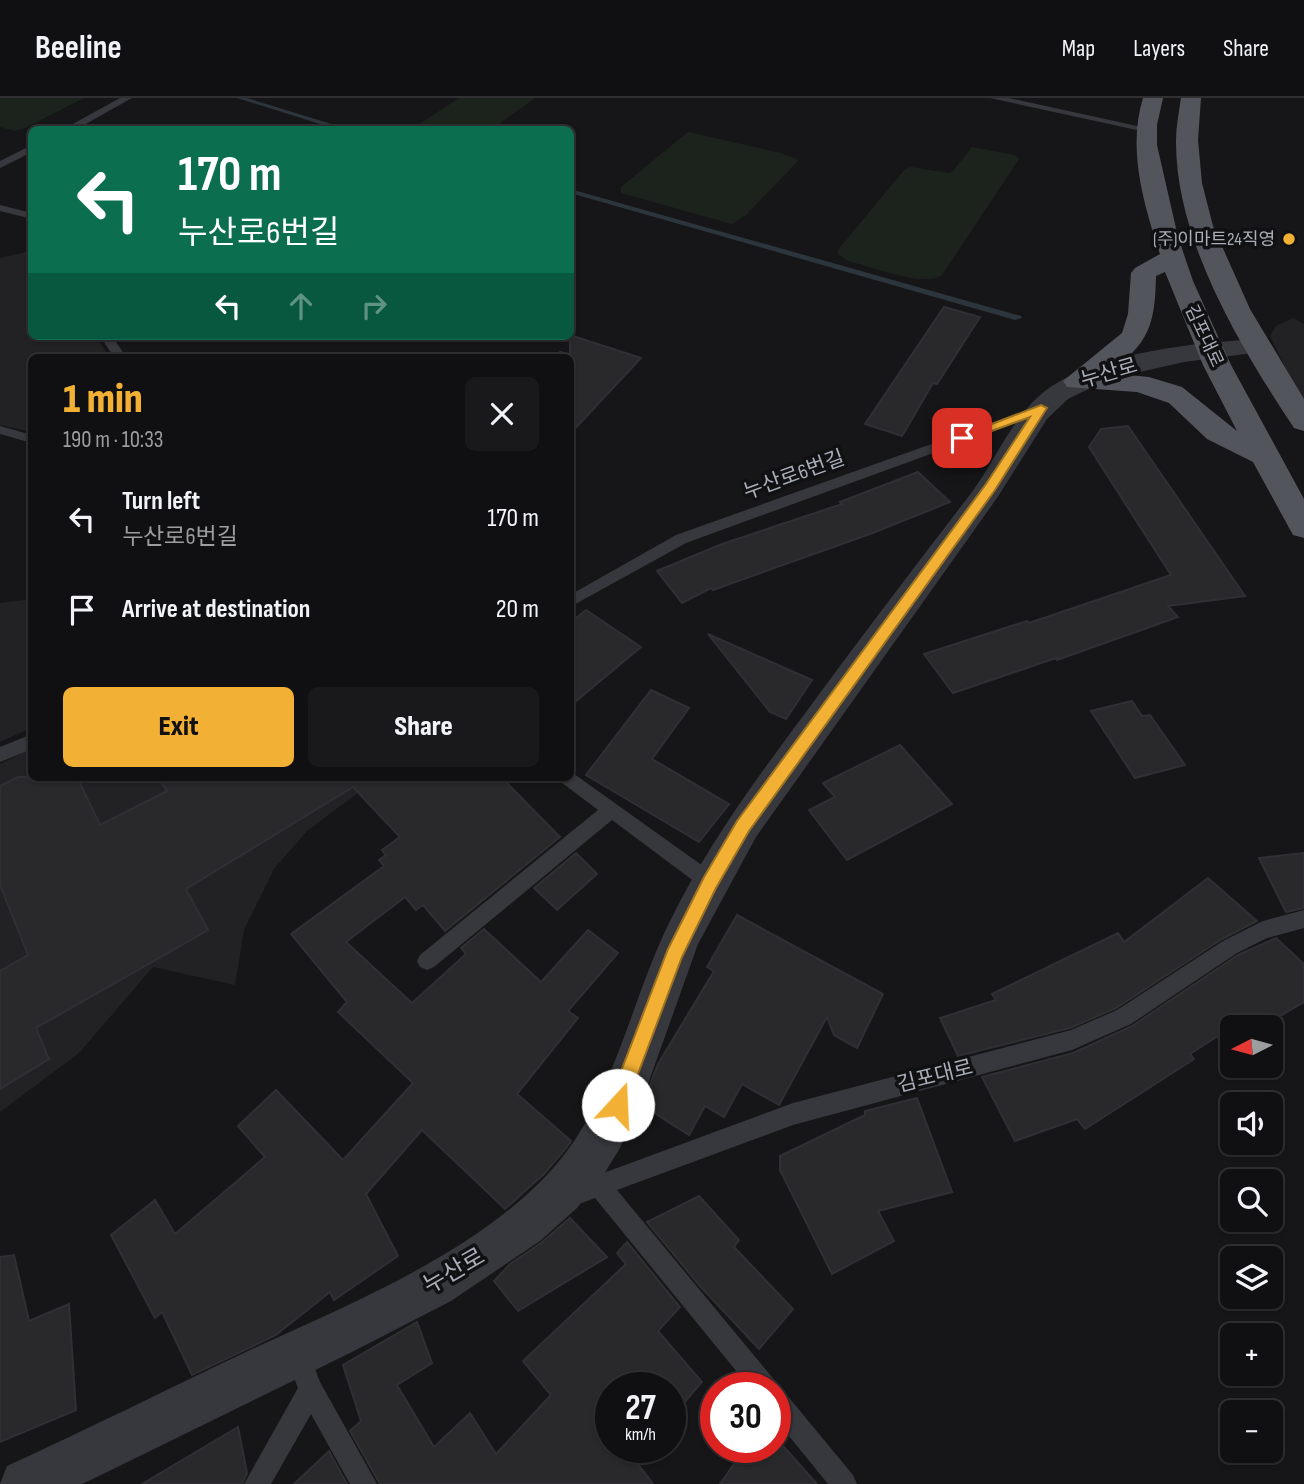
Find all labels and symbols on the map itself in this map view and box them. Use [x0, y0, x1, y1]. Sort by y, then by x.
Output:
place label: (주)이마트24직영 [1153, 229, 1275, 250]
marker: (주)이마트24직영 [1281, 231, 1297, 247]
street label: 김포대로 [1180, 302, 1228, 370]
street label: 누산로 [1078, 353, 1140, 393]
pin [932, 408, 992, 468]
street label: 누산로6번길 [740, 445, 848, 505]
north arrow [1220, 1015, 1283, 1078]
street label: 김포대로 [894, 1055, 976, 1097]
position arrow [581, 1068, 655, 1142]
street label: 누산로 [418, 1242, 490, 1300]
speed limit sign: 30 [700, 1372, 791, 1463]

